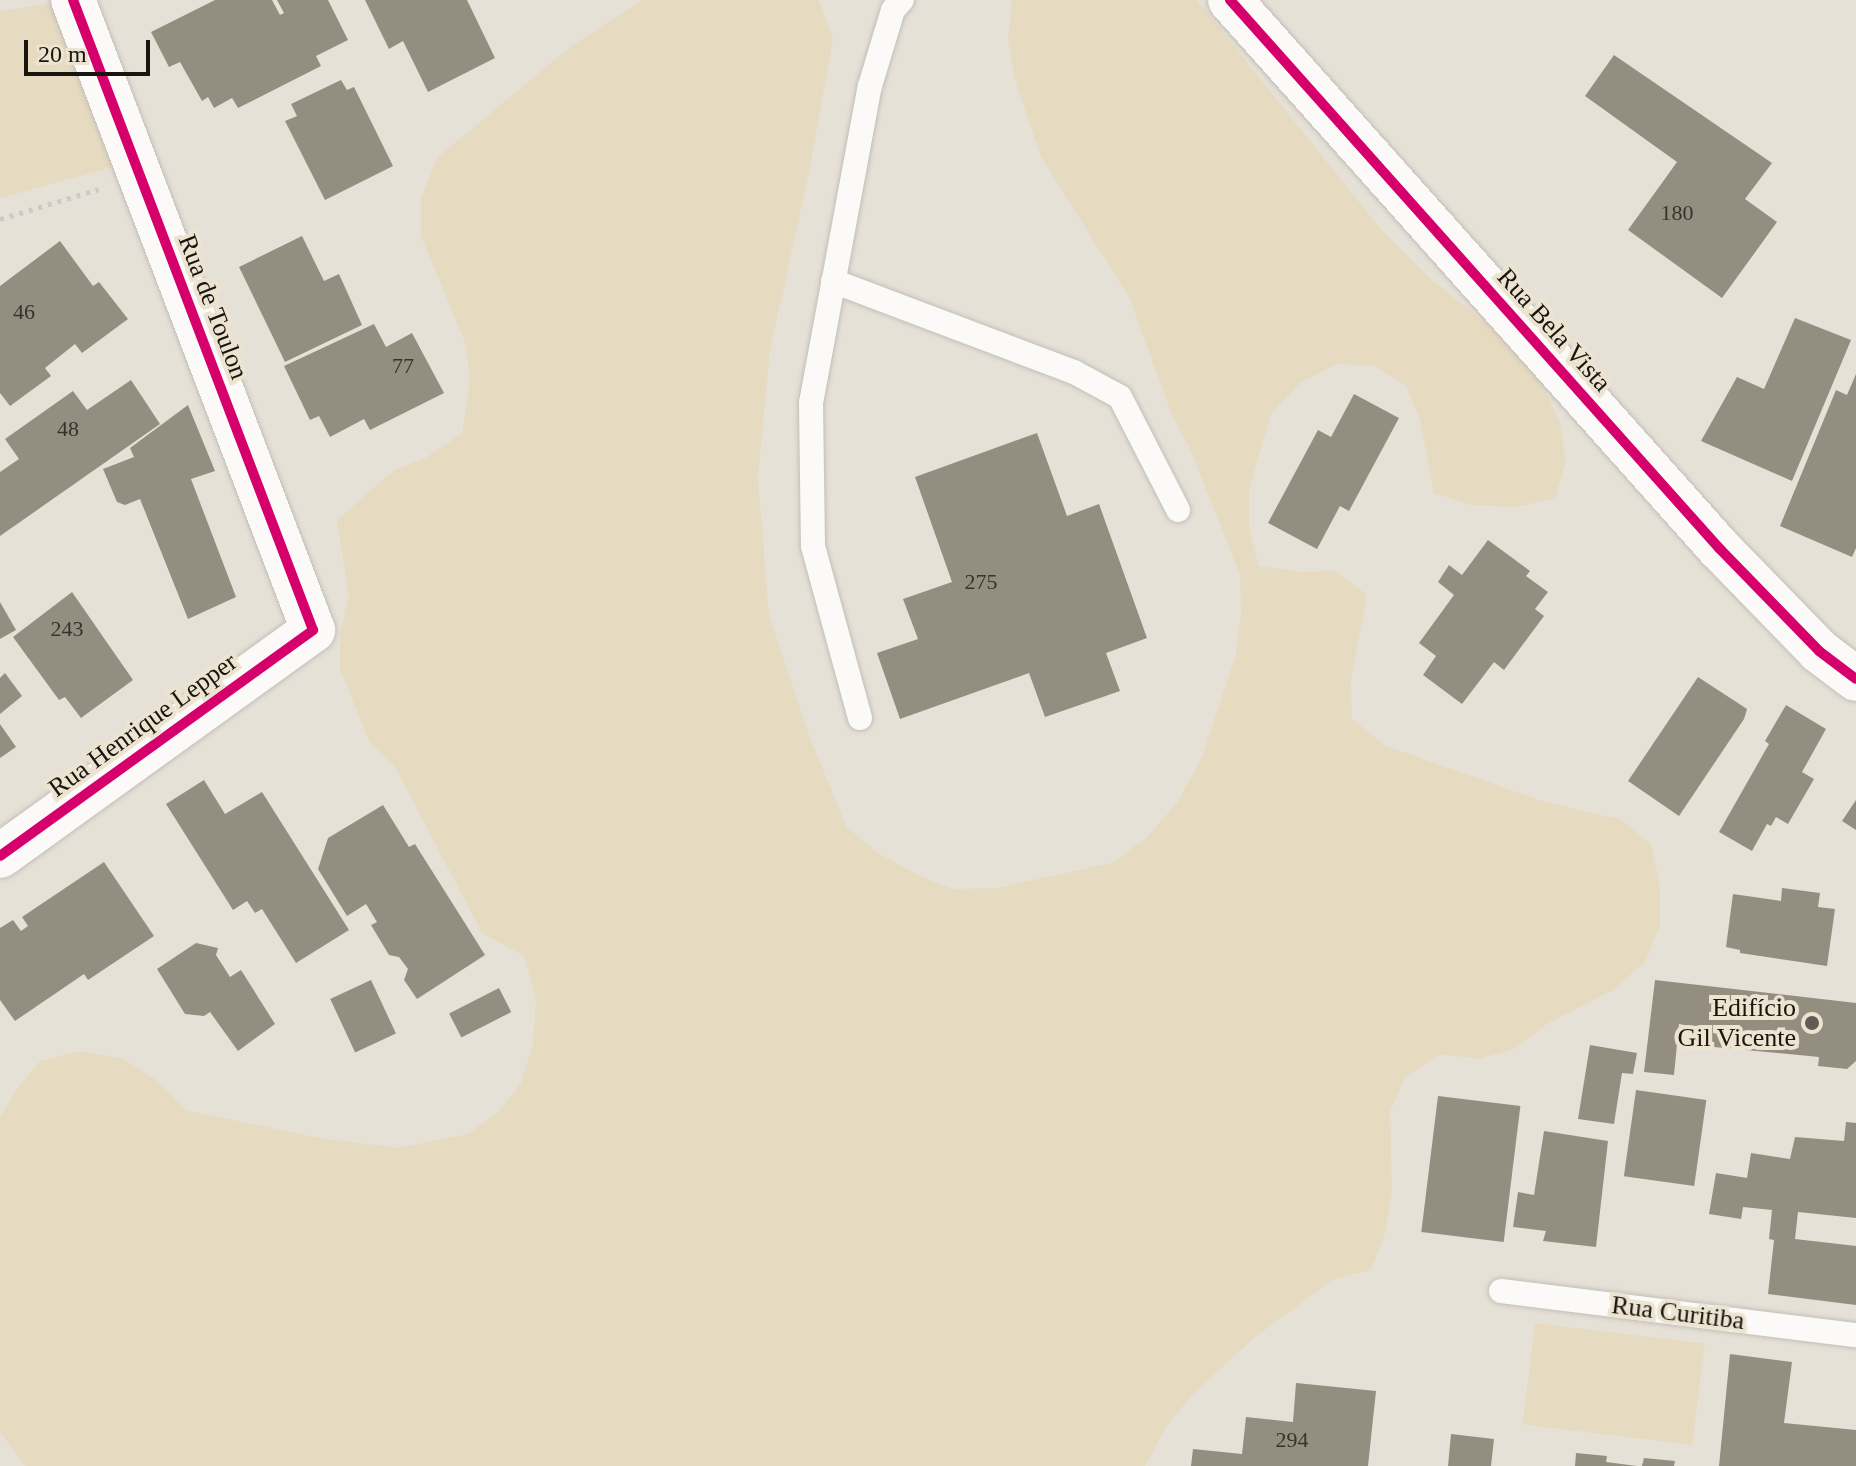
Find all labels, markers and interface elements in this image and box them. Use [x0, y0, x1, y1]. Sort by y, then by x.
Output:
scale bar [28, 24, 154, 74]
text: 20 m [38, 41, 87, 67]
house number: 180 [1660, 200, 1694, 226]
street label: Rua de Toulon [171, 230, 255, 384]
street label: Rua Bela Vista [1490, 262, 1618, 398]
house number: 46 [13, 299, 35, 325]
house number: 77 [392, 353, 414, 379]
house number: 48 [57, 416, 79, 442]
house number: 275 [964, 569, 998, 595]
house number: 243 [50, 616, 84, 642]
street label: Rua Henrique Lepper [43, 646, 243, 804]
place label: Edifício Gil Vicente [1677, 992, 1796, 1054]
marker: Edifício Gil Vicente [1803, 1014, 1821, 1032]
street label: Rua Curitiba [1610, 1289, 1746, 1337]
house number: 294 [1276, 1427, 1308, 1453]

